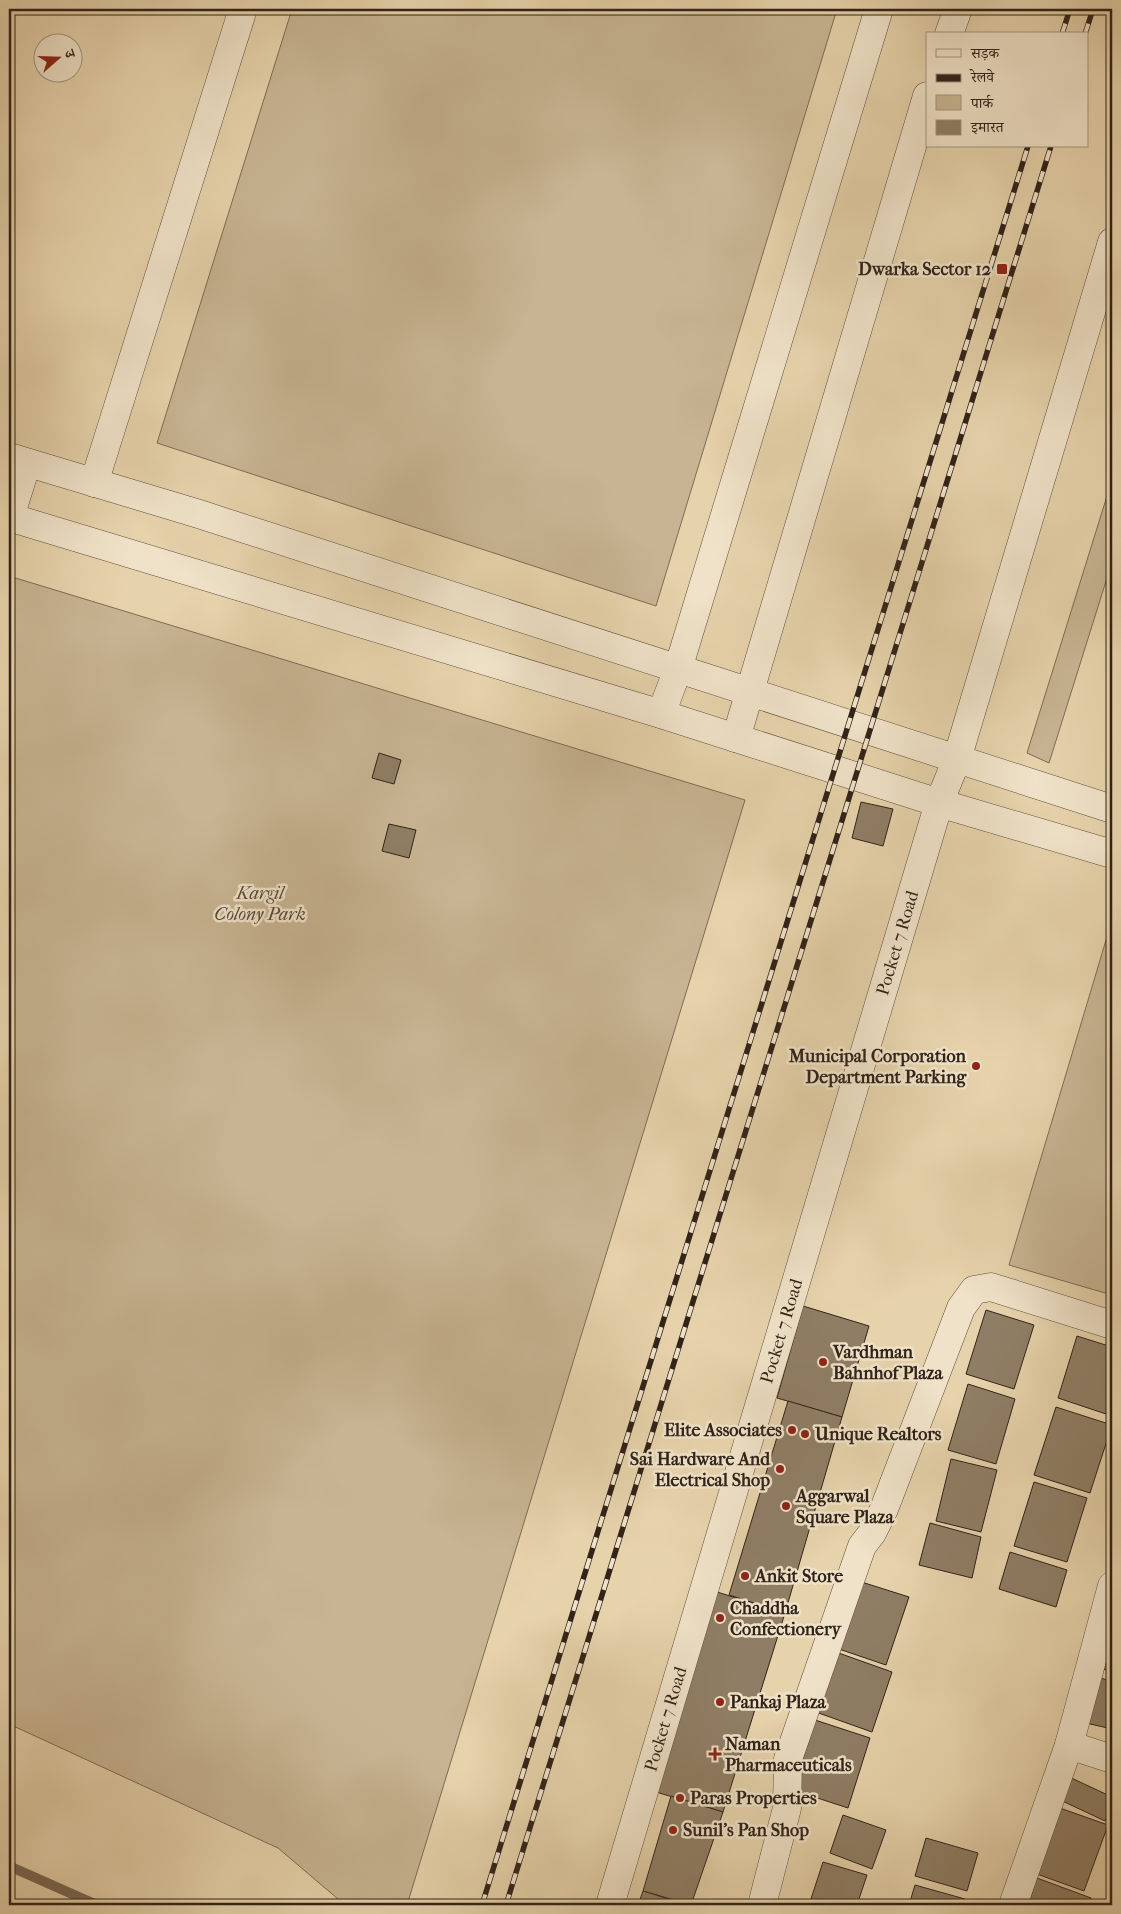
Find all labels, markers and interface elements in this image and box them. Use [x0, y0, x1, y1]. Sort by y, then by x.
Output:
north arrow [32, 32, 82, 82]
legend [926, 32, 1088, 148]
text: सड़क [970, 44, 1000, 62]
text: उ [60, 47, 79, 61]
text: रेलवे [969, 68, 995, 86]
text: पार्क [970, 94, 994, 112]
text: इमारत [970, 118, 1005, 136]
place label: Dwarka Sector 12 [858, 259, 991, 280]
marker: Dwarka Sector 12 [995, 262, 1009, 276]
park label: Kargil Colony Park [214, 883, 306, 925]
street label: Pocket 7 Road [872, 888, 923, 998]
place label: Municipal Corporation Department Parking [788, 1046, 967, 1088]
marker: Municipal Corporation Department Parking [970, 1060, 982, 1072]
street label: Pocket 7 Road [756, 1276, 807, 1386]
place label: Vardhman Bahnhof Plaza [832, 1342, 944, 1384]
marker: Vardhman Bahnhof Plaza [817, 1356, 829, 1368]
place label: Elite Associates [664, 1420, 782, 1441]
marker: Elite Associates [786, 1424, 798, 1436]
place label: Unique Realtors [814, 1424, 942, 1445]
marker: Unique Realtors [799, 1428, 811, 1440]
place label: Sai Hardware And Electrical Shop [630, 1449, 771, 1491]
marker: Sai Hardware And Electrical Shop [774, 1463, 786, 1475]
place label: Aggarwal Square Plaza [795, 1486, 895, 1528]
marker: Aggarwal Square Plaza [780, 1500, 792, 1512]
place label: Ankit Store [754, 1566, 843, 1587]
marker: Ankit Store [739, 1570, 751, 1582]
place label: Chaddha Confectionery [730, 1598, 843, 1640]
marker: Chaddha Confectionery [714, 1612, 726, 1624]
street label: Pocket 7 Road [640, 1664, 692, 1774]
place label: Pankaj Plaza [730, 1692, 827, 1713]
marker: Pankaj Plaza [714, 1696, 726, 1708]
place label: Naman Pharmaceuticals [725, 1734, 852, 1776]
marker: Naman Pharmaceuticals [709, 1748, 721, 1760]
place label: Paras Properties [690, 1788, 817, 1809]
marker: Paras Properties [674, 1792, 686, 1804]
place label: Sunil's Pan Shop [683, 1820, 809, 1841]
marker: Sunil's Pan Shop [667, 1824, 679, 1836]

